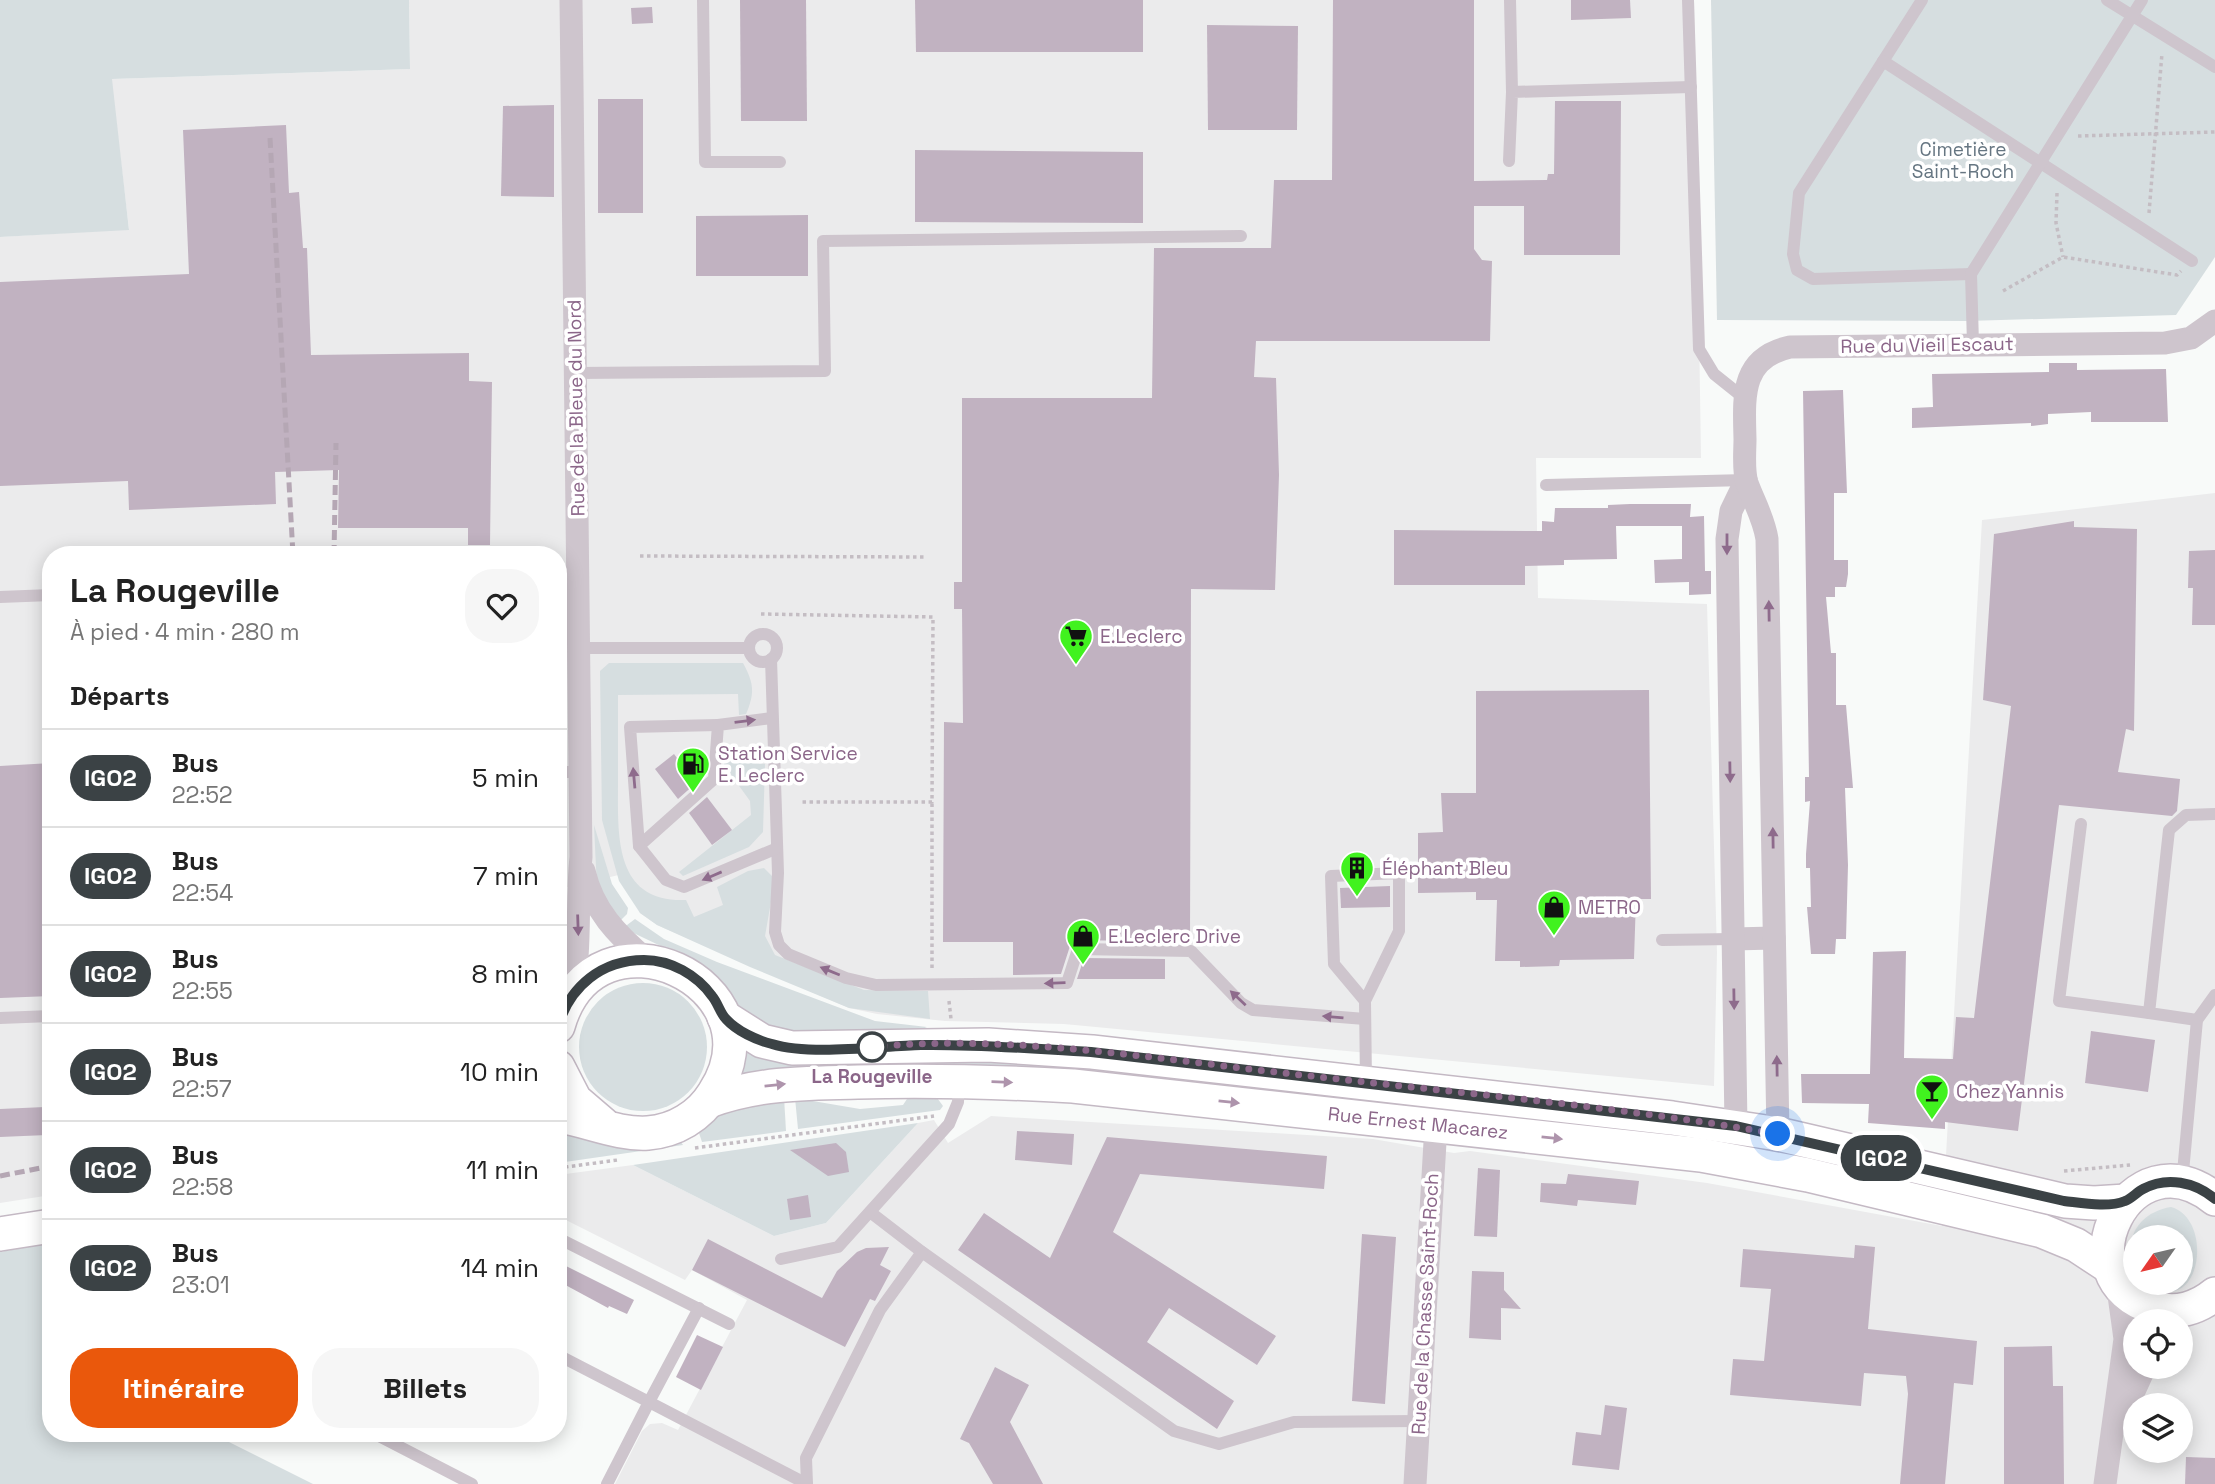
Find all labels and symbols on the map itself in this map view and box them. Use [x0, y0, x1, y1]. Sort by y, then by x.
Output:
park label: Cimetière Saint-Roch [1912, 137, 2014, 184]
street label: Rue de la Bleue du Nord [562, 299, 590, 517]
street label: Rue du Vieil Escaut [1840, 331, 2014, 359]
one-way arrow [1721, 533, 1733, 555]
one-way arrow [1763, 600, 1774, 622]
supermarket icon: E.Leclerc [1057, 617, 1095, 666]
place label: E.Leclerc [1100, 624, 1183, 649]
one-way arrow [735, 716, 757, 727]
place label: Station Service E. Leclerc [718, 741, 858, 788]
fuel station icon: Station Service E. Leclerc [674, 745, 712, 794]
one-way arrow [1724, 761, 1736, 783]
one-way arrow [628, 767, 639, 789]
one-way arrow [1767, 827, 1778, 849]
building icon: Éléphant Bleu [1338, 849, 1376, 898]
place label: Éléphant Bleu [1382, 856, 1509, 881]
one-way arrow [701, 870, 722, 881]
shop icon: METRO [1535, 888, 1573, 937]
place label: METRO [1578, 895, 1641, 920]
one-way arrow [573, 915, 584, 937]
shop icon: E.Leclerc Drive [1064, 917, 1102, 966]
place label: E.Leclerc Drive [1108, 924, 1241, 949]
one-way arrow [820, 966, 841, 977]
one-way arrow [1044, 977, 1066, 989]
one-way arrow [1728, 988, 1740, 1010]
one-way arrow [1229, 990, 1247, 1006]
one-way arrow [1322, 1011, 1344, 1022]
marker: La Rougeville [857, 1032, 887, 1062]
one-way arrow [1771, 1055, 1782, 1077]
place label: La Rougeville [812, 1064, 932, 1089]
bar icon: Chez Yannis [1913, 1072, 1951, 1121]
one-way arrow [991, 1077, 1013, 1088]
one-way arrow [764, 1079, 786, 1090]
place label: Chez Yannis [1956, 1079, 2064, 1104]
one-way arrow [1218, 1096, 1240, 1107]
street label: Rue Ernest Macarez [1327, 1101, 1509, 1145]
your location [1760, 1116, 1795, 1151]
one-way arrow [1541, 1132, 1563, 1143]
line badge: IGO2 [1832, 1135, 1930, 1181]
street label: Rue de la Chasse Saint-Roch [1406, 1173, 1444, 1435]
north arrow [2123, 1225, 2193, 1295]

